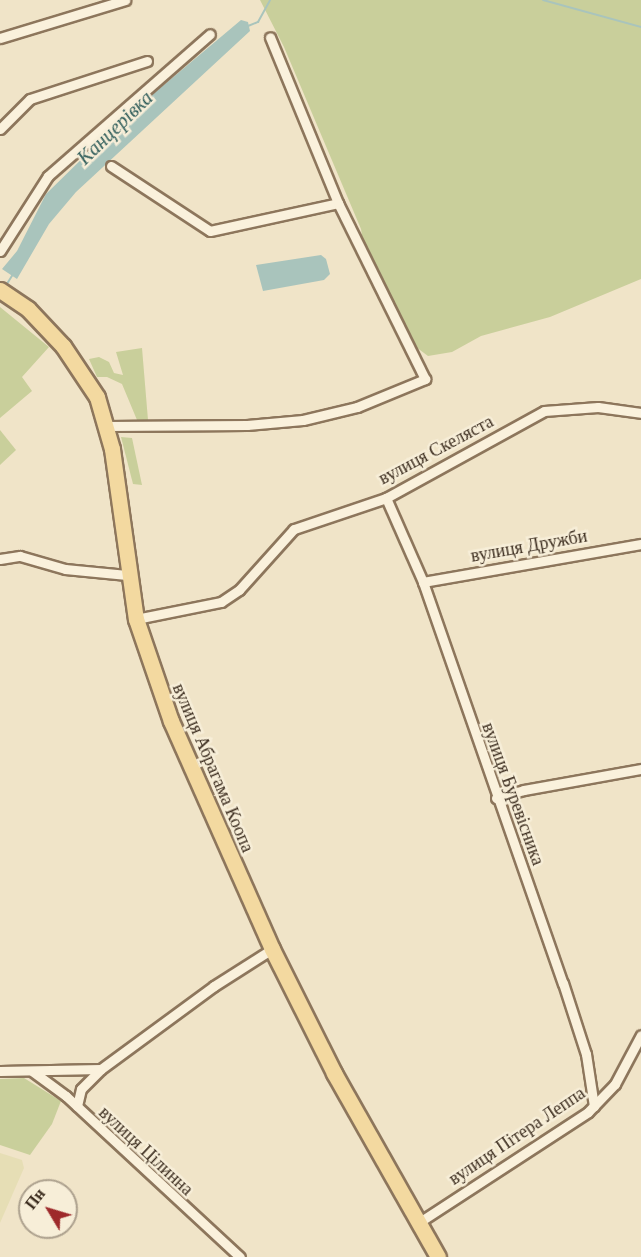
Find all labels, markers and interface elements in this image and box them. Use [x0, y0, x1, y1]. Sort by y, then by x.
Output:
water label: Канцерівка [72, 86, 158, 170]
street label: вулиця Скеляста [375, 411, 497, 489]
street label: вулиця Дружби [469, 525, 589, 567]
street label: вулиця Абрагама Коопа [168, 680, 258, 856]
street label: вулиця Буревісника [477, 720, 549, 868]
street label: вулиця Пітера Леппа [445, 1082, 589, 1190]
street label: вулиця Цілинна [94, 1102, 198, 1200]
north arrow [18, 1179, 78, 1239]
text: Пн [22, 1185, 48, 1213]

